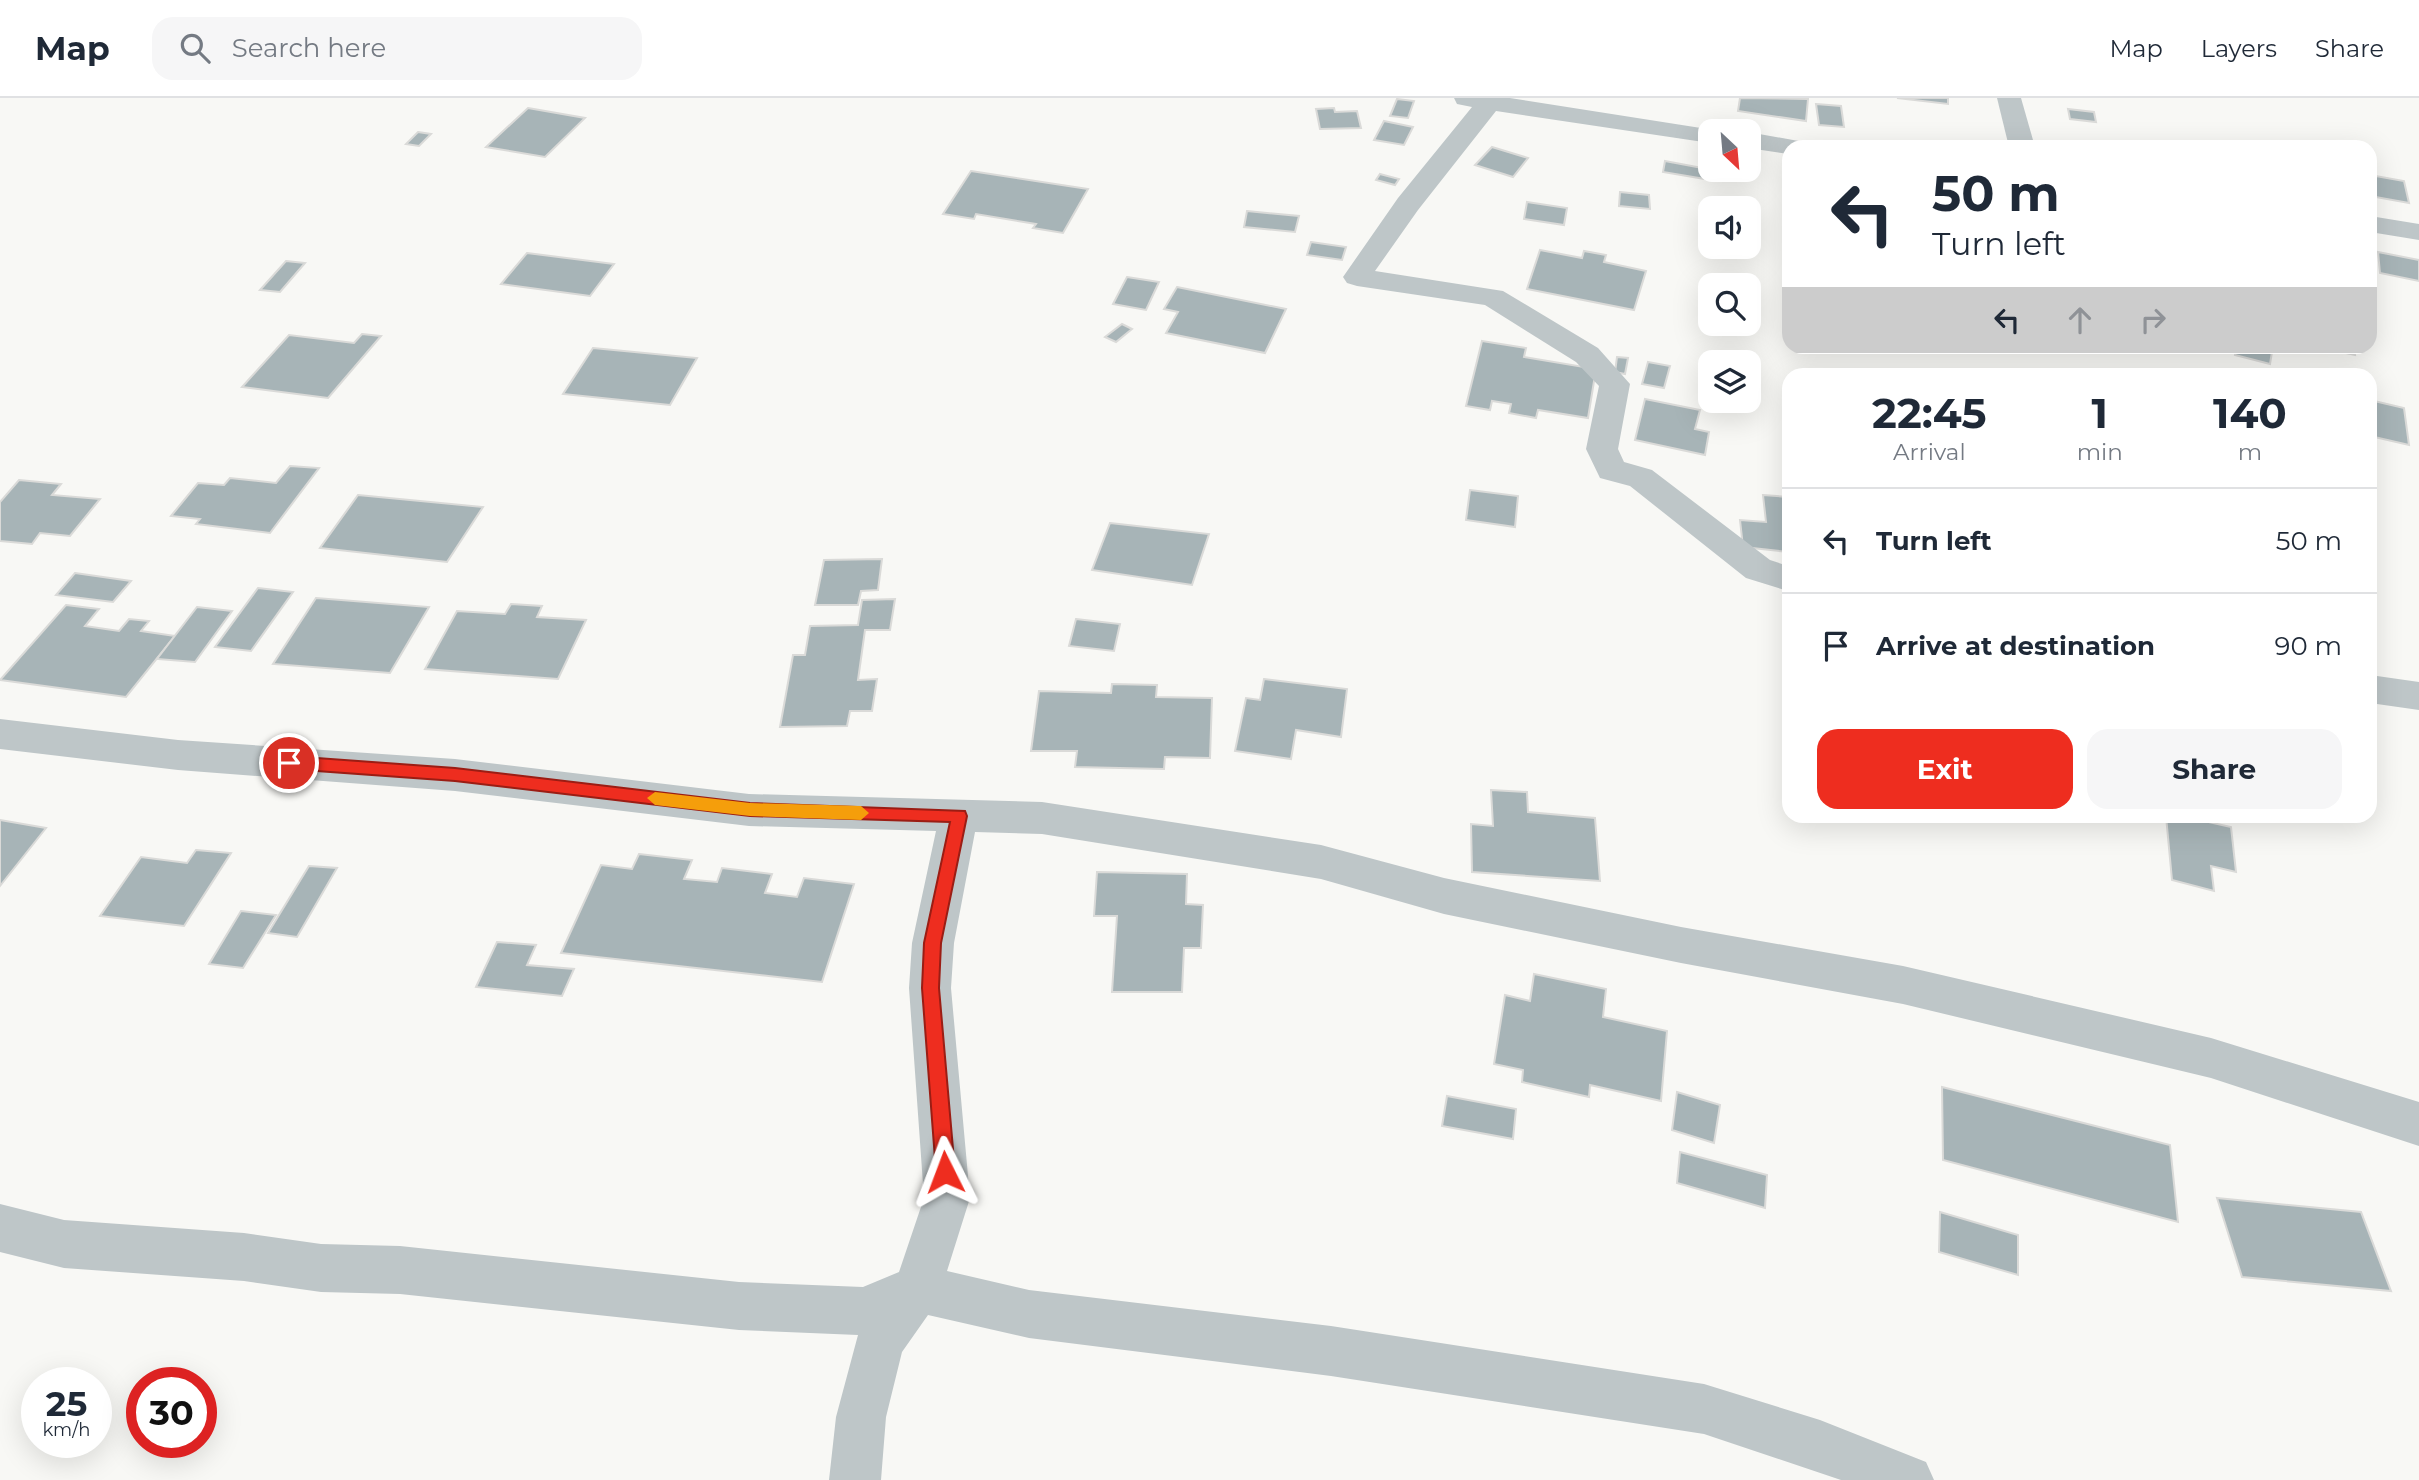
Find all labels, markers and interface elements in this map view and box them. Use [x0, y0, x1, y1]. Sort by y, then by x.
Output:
search box [152, 17, 642, 80]
text: Map [35, 28, 110, 68]
icon: search [176, 29, 214, 67]
text: Search here [232, 32, 386, 64]
text: Map [2109, 34, 2163, 63]
text: Layers [2201, 34, 2277, 63]
text: Share [2315, 34, 2384, 63]
north arrow [1698, 119, 1760, 182]
map controls [1698, 119, 1761, 413]
text: 50 m [1932, 164, 2060, 223]
icon: left [1817, 168, 1908, 259]
button: sound [1698, 196, 1761, 259]
text: Turn left [1932, 224, 2066, 263]
button: search [1698, 273, 1761, 336]
icon: left [1988, 301, 2026, 339]
icon: ahead [2061, 301, 2099, 339]
icon: right [2134, 301, 2172, 339]
button: layers [1698, 350, 1761, 413]
text: 22:45 [1872, 387, 1987, 439]
text: 1 [2092, 387, 2108, 439]
text: 140 [2213, 387, 2287, 439]
text: Arrival [1893, 438, 1966, 466]
text: min [2077, 438, 2123, 466]
text: m [2238, 438, 2262, 466]
icon: left [1817, 522, 1855, 560]
text: Turn left [1876, 525, 1992, 557]
text: 50 m [2276, 525, 2342, 557]
icon: arrive [1817, 627, 1855, 665]
text: Arrive at destination [1876, 630, 2155, 662]
text: 90 m [2275, 630, 2342, 662]
button: Exit [1817, 729, 2073, 809]
button: Share [2087, 729, 2342, 809]
pin [259, 733, 319, 793]
icon: arrive [270, 744, 308, 782]
position arrow [908, 1135, 982, 1209]
speed limit sign: 30 [126, 1367, 217, 1458]
text: 25 [46, 1382, 87, 1425]
text: km/h [42, 1419, 91, 1441]

